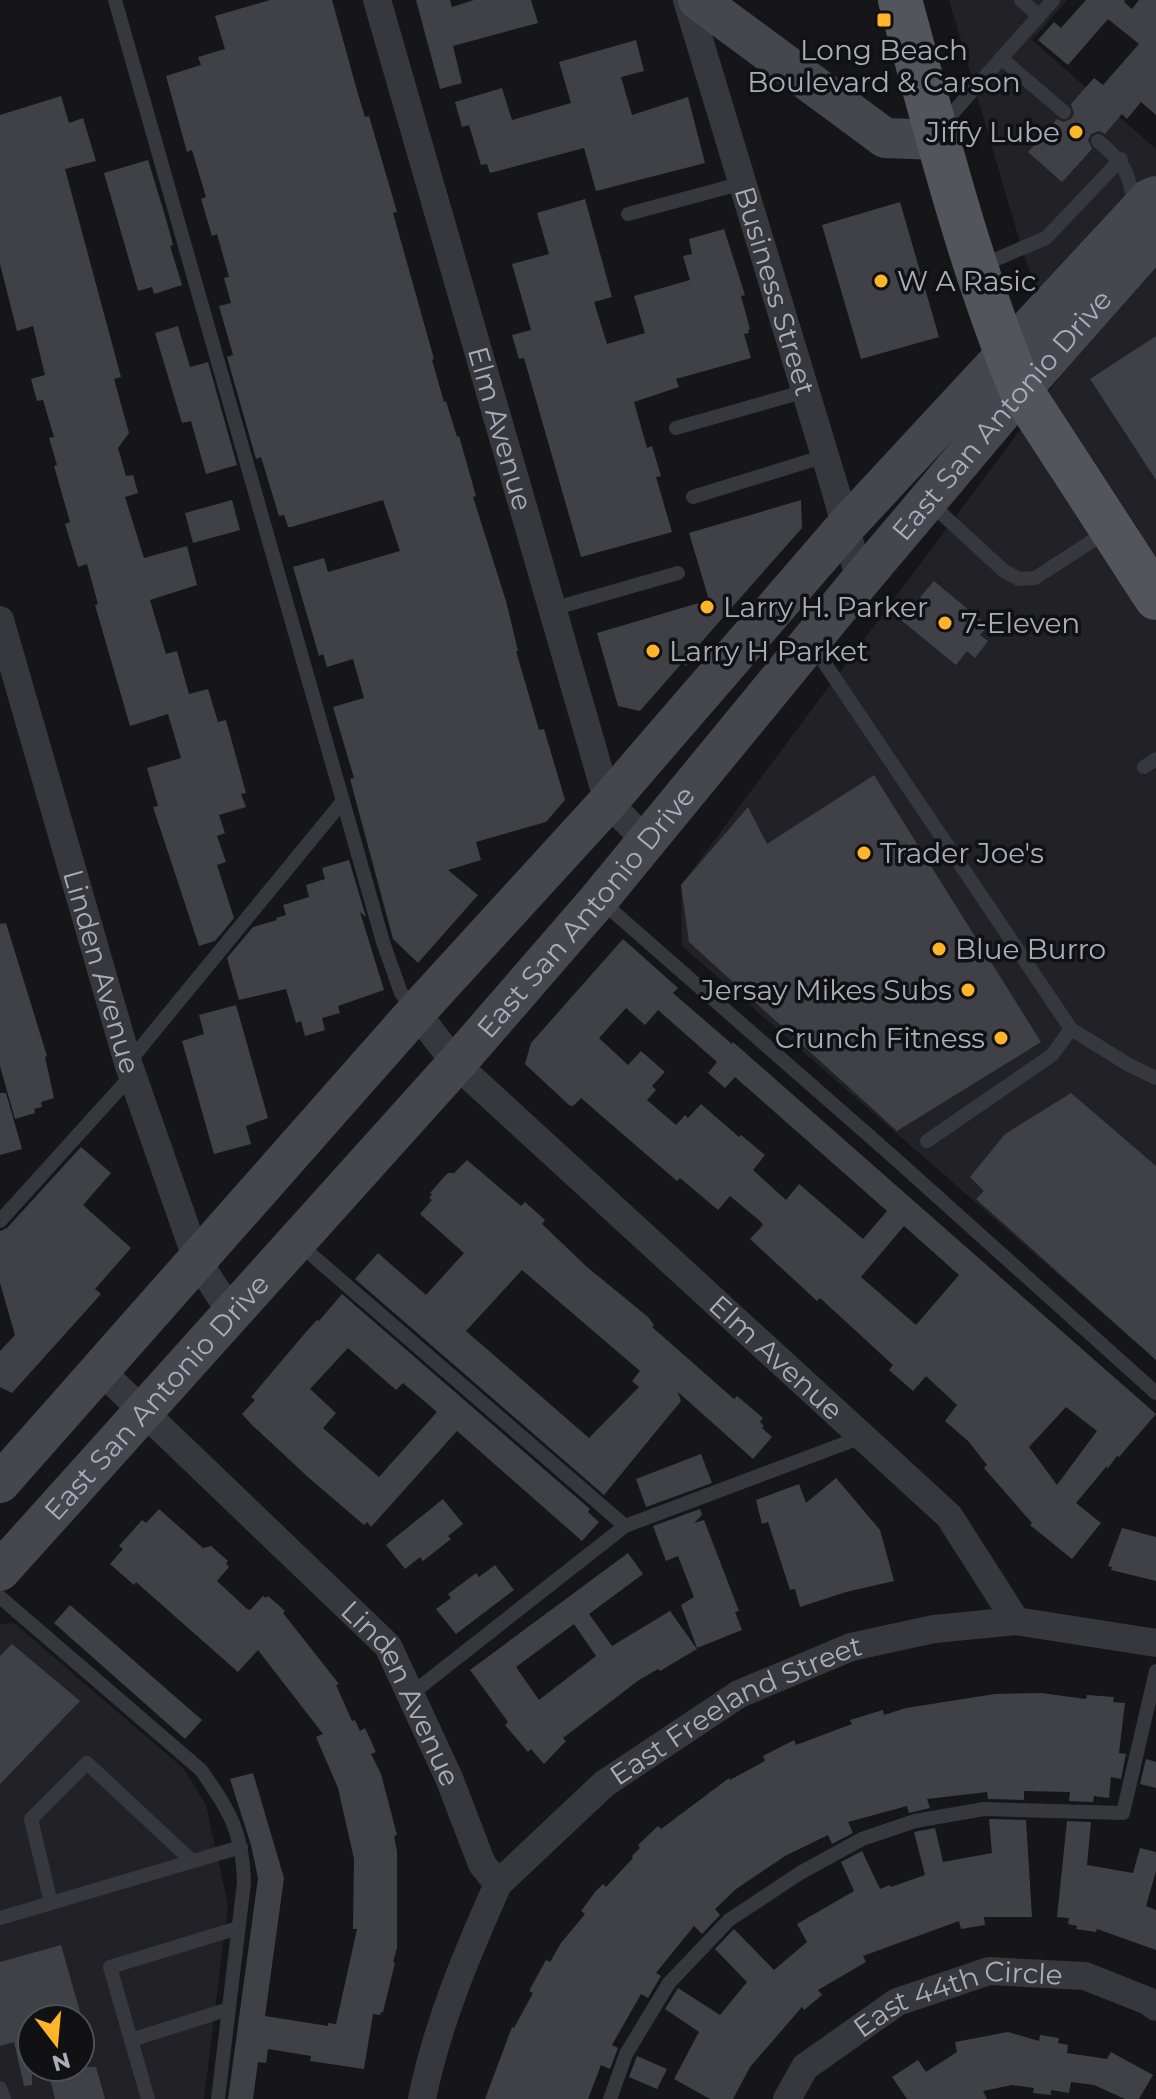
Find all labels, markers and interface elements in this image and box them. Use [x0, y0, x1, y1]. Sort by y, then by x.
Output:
marker: Long Beach Boulevard & Carson [875, 11, 893, 29]
place label: Long Beach Boulevard & Carson [747, 33, 1021, 99]
place label: Jiffy Lube [925, 115, 1060, 149]
marker: Jiffy Lube [1067, 123, 1085, 141]
street label: Business Street [727, 182, 823, 399]
place label: W A Rasic [897, 264, 1036, 298]
marker: W A Rasic [872, 272, 890, 290]
street label: East San Antonio Drive [885, 282, 1119, 547]
street label: Elm Avenue [461, 343, 540, 515]
place label: Larry H. Parker [723, 590, 928, 624]
marker: Larry H. Parker [698, 598, 716, 616]
place label: 7-Eleven [961, 606, 1080, 640]
marker: 7-Eleven [936, 614, 954, 632]
place label: Larry H Parket [669, 634, 868, 668]
marker: Larry H Parket [644, 642, 662, 660]
street label: East San Antonio Drive [470, 779, 702, 1045]
place label: Trader Joe's [880, 836, 1044, 870]
marker: Trader Joe's [855, 844, 873, 862]
street label: Linden Avenue [56, 866, 147, 1078]
place label: Blue Burro [955, 932, 1106, 966]
marker: Blue Burro [930, 940, 948, 958]
place label: Jersay Mikes Subs [700, 973, 952, 1007]
marker: Jersay Mikes Subs [959, 981, 977, 999]
place label: Crunch Fitness [775, 1021, 985, 1055]
marker: Crunch Fitness [992, 1029, 1010, 1047]
street label: East San Antonio Drive [37, 1267, 276, 1527]
street label: Elm Avenue [702, 1288, 850, 1427]
street label: Linden Avenue [334, 1593, 467, 1792]
street label: East Freeland Street [603, 1628, 865, 1792]
street label: East 44th Circle [847, 1954, 1064, 2044]
north arrow [16, 2003, 96, 2083]
text: N [49, 2046, 74, 2077]

